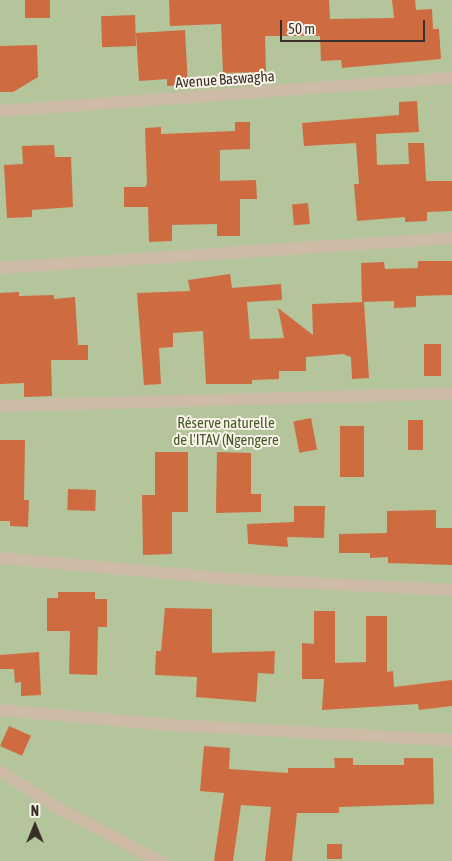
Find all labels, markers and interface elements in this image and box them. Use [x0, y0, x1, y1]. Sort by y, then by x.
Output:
scale bar [282, 10, 427, 42]
text: 50 m [288, 20, 315, 37]
street label: Avenue Baswagha [175, 67, 275, 91]
park label: Réserve naturelle de l'ITAV (Ngengere [173, 413, 279, 448]
north arrow [10, 801, 60, 851]
text: N [31, 803, 39, 819]

